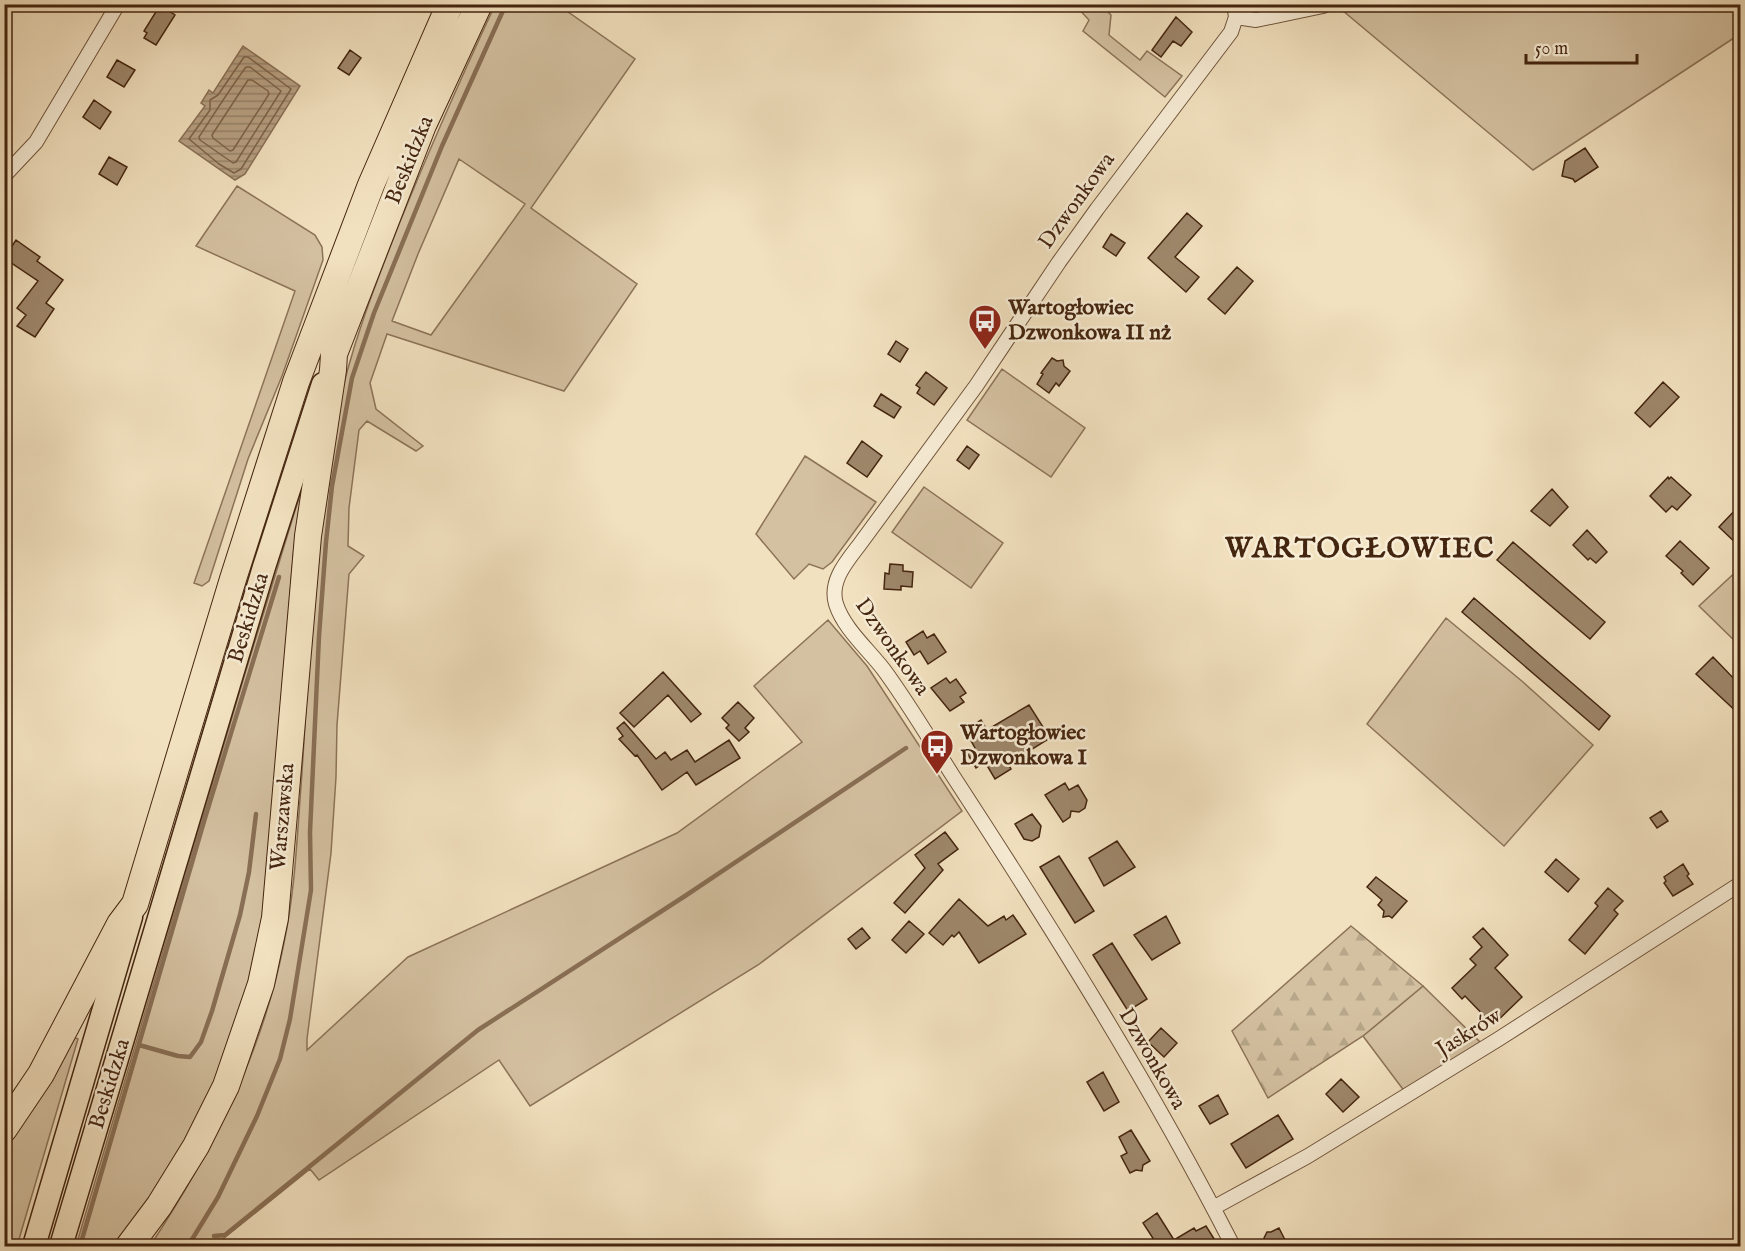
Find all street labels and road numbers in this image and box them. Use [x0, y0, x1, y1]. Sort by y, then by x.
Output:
street label: Beskidzka [380, 111, 441, 208]
street label: Dzwonkowa [1033, 147, 1122, 255]
street label: Beskidzka [222, 569, 276, 667]
street label: Dzwonkowa [848, 593, 936, 702]
street label: Warszawska [264, 762, 302, 872]
street label: Jaskrów [1429, 1002, 1507, 1065]
street label: Dzwonkowa [1112, 1003, 1193, 1115]
street label: Beskidzka [83, 1035, 137, 1133]

